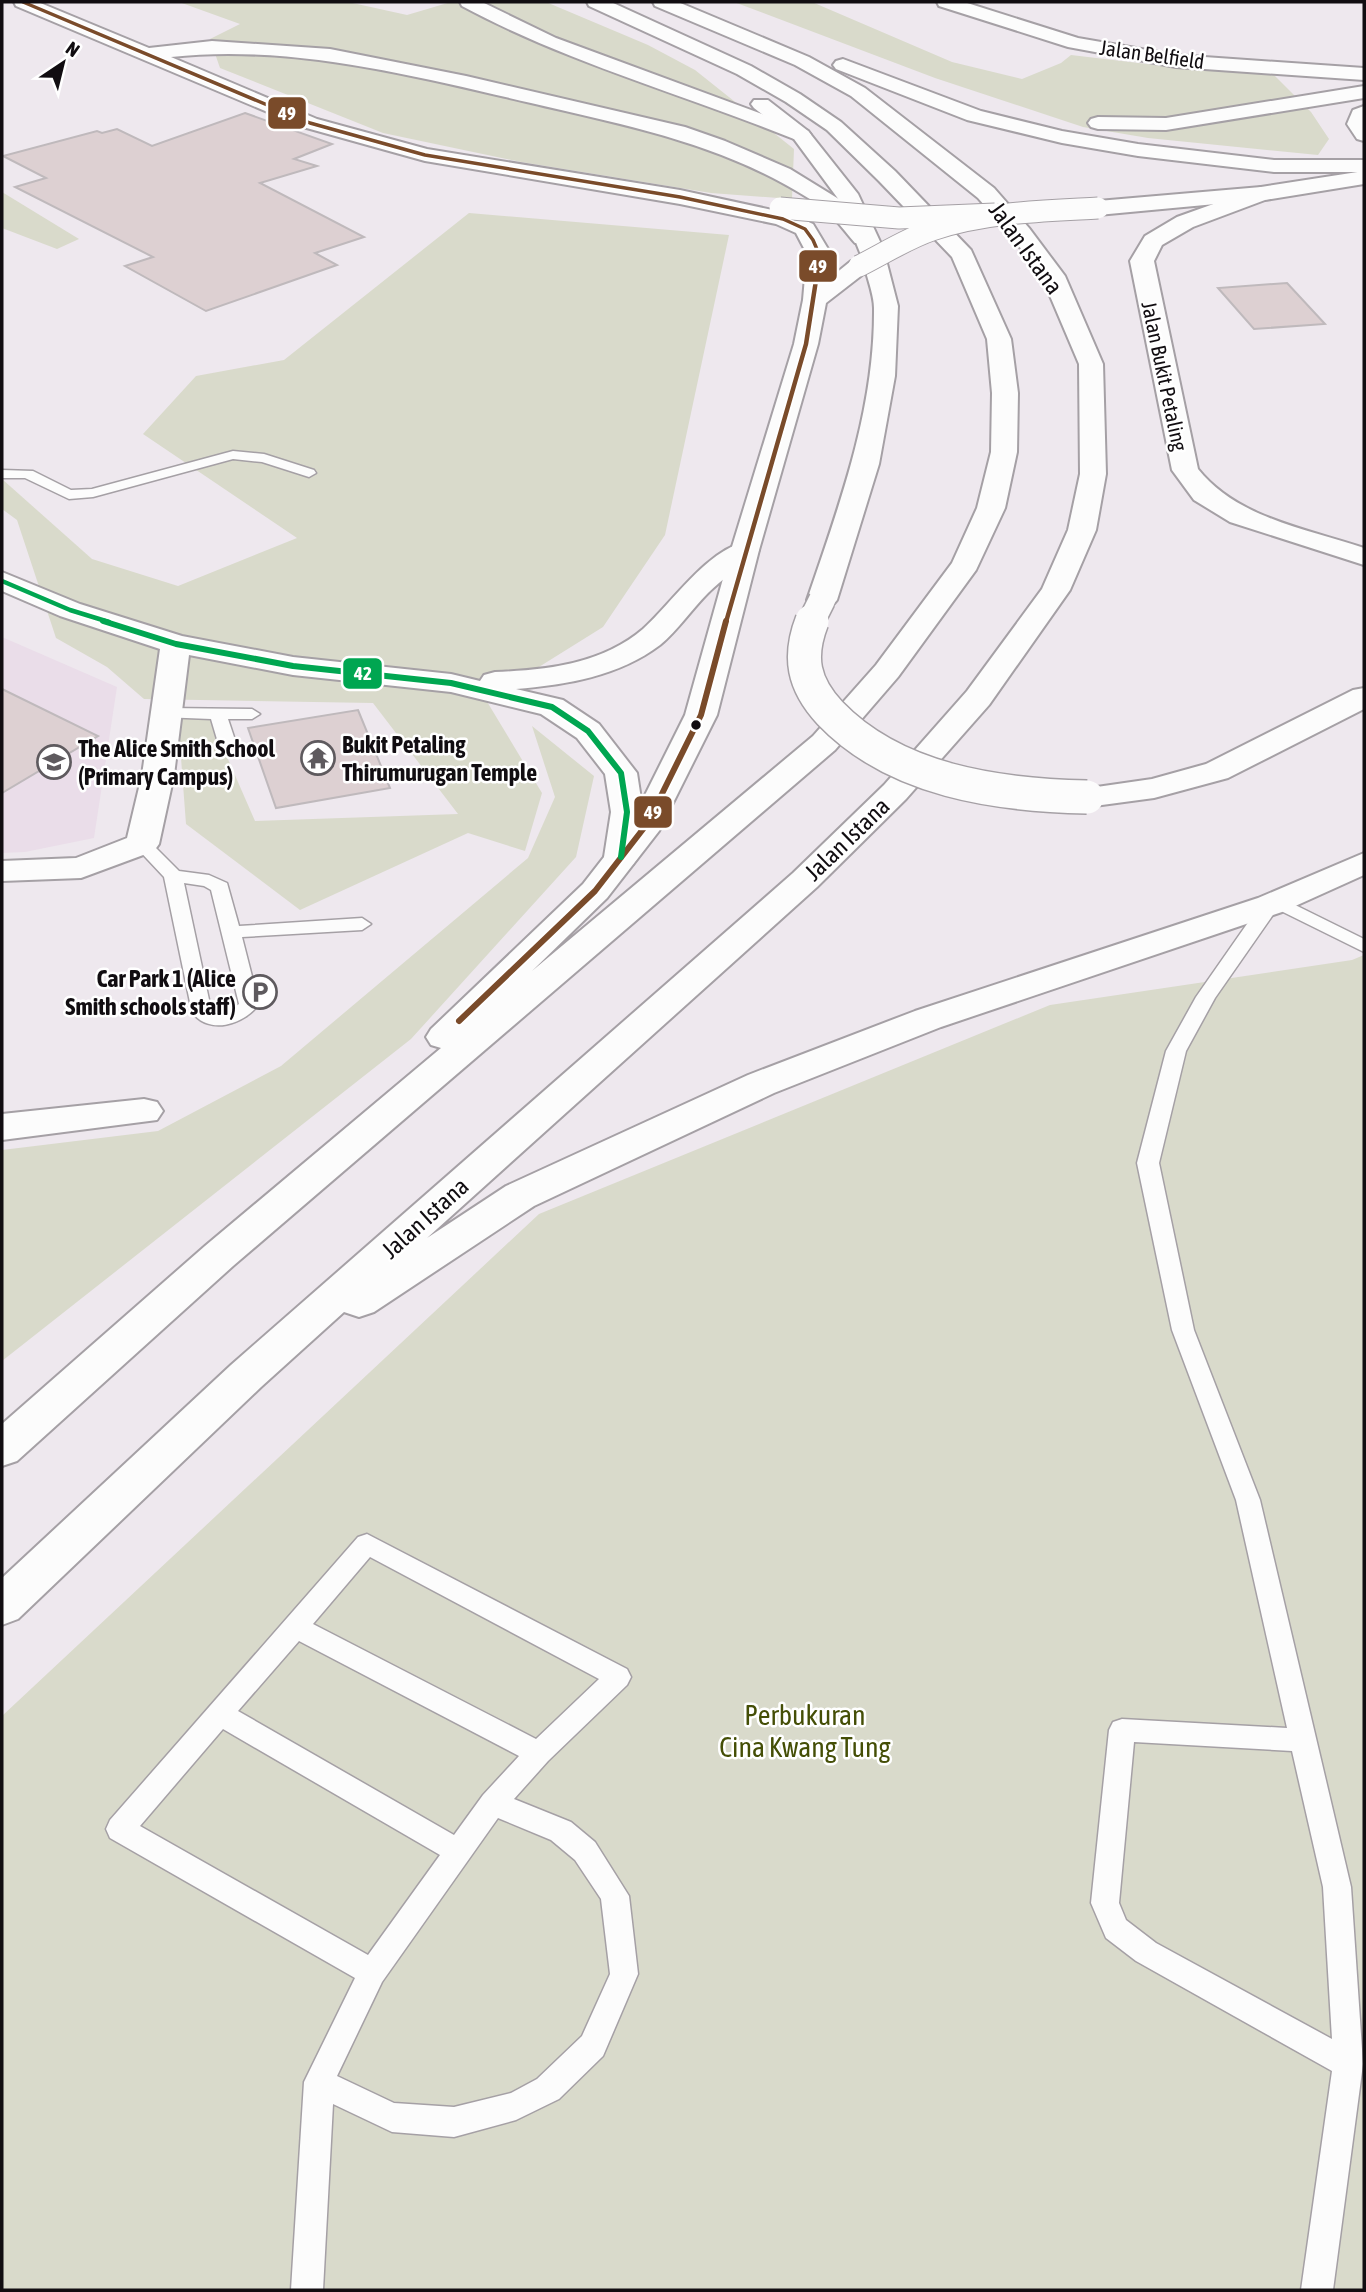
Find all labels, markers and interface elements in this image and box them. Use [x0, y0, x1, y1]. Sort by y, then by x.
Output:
north arrow [28, 28, 98, 98]
street label: Jalan Belfield [1098, 35, 1206, 73]
text: N [62, 37, 84, 61]
line badge: 49 [267, 96, 307, 130]
text: 49 [277, 102, 296, 124]
street label: Jalan Istana [984, 197, 1068, 299]
line badge: 49 [798, 249, 838, 283]
text: 49 [808, 255, 827, 277]
street label: Jalan Bukit Petaling [1137, 299, 1193, 453]
line badge: 42 [342, 657, 383, 690]
text: 42 [353, 662, 372, 684]
unlabelled marker [689, 718, 703, 732]
place label: Bukit Petaling Thirumurugan Temple [342, 731, 537, 786]
place label: The Alice Smith School (Primary Campus) [78, 735, 275, 790]
temple icon: Bukit Petaling Thirumurugan Temple [299, 739, 337, 777]
school or university icon: The Alice Smith School (Primary Campus) [35, 743, 73, 781]
street label: Jalan Istana [799, 792, 895, 886]
line badge: 49 [633, 795, 673, 829]
text: 49 [643, 801, 662, 823]
place label: Car Park 1 (Alice Smith schools staff) [65, 965, 236, 1020]
parking icon: Car Park 1 (Alice Smith schools staff) [241, 973, 279, 1011]
street label: Jalan Istana [376, 1172, 474, 1264]
park label: Perbukuran Cina Kwang Tung [719, 1699, 891, 1763]

